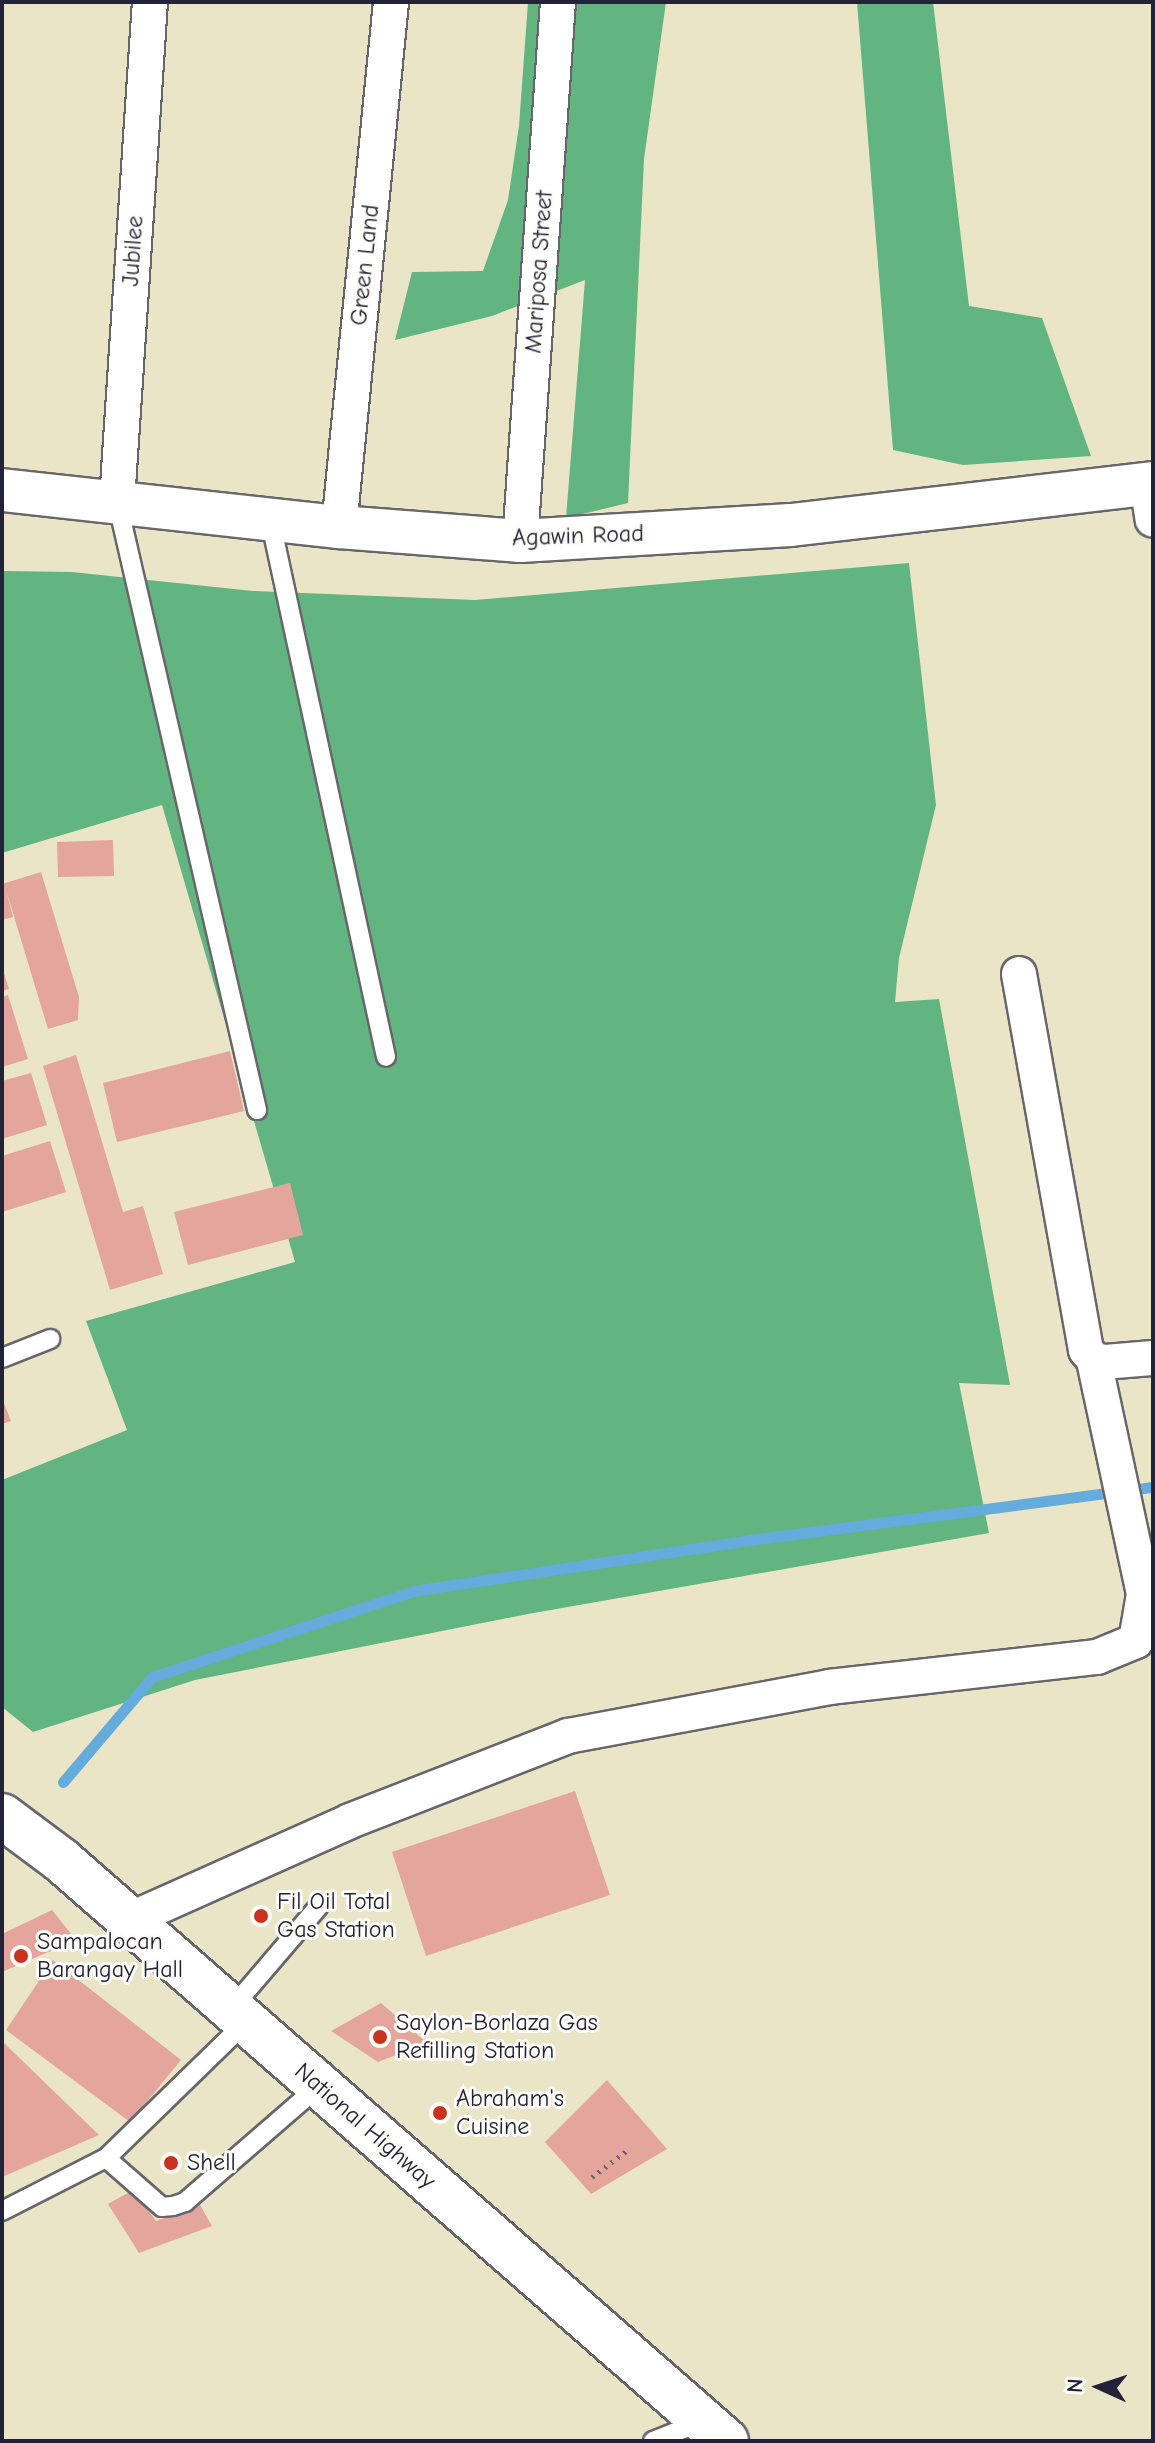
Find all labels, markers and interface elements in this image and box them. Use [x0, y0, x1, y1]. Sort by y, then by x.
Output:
street label: Mariposa Street [519, 190, 559, 354]
street label: Green Land [344, 203, 386, 327]
street label: Jubilee [116, 215, 150, 287]
street label: Agawin Road [512, 519, 644, 553]
place label: Fil Oil Total Gas Station [277, 1888, 395, 1944]
marker: Fil Oil Total Gas Station [252, 1907, 270, 1925]
place label: Sampalocan Barangay Hall [37, 1928, 183, 1984]
marker: Sampalocan Barangay Hall [12, 1947, 30, 1965]
place label: Saylon-Borlaza Gas Refilling Station [396, 2009, 598, 2065]
marker: Saylon-Borlaza Gas Refilling Station [371, 2028, 389, 2046]
street label: National Highway [289, 2057, 441, 2195]
place label: Abraham's Cuisine [456, 2085, 564, 2141]
marker: Abraham's Cuisine [431, 2104, 449, 2122]
place label: Shell [187, 2149, 236, 2177]
marker: Shell [162, 2154, 180, 2172]
north arrow [1059, 2347, 1139, 2427]
text: N [1062, 2378, 1088, 2394]

